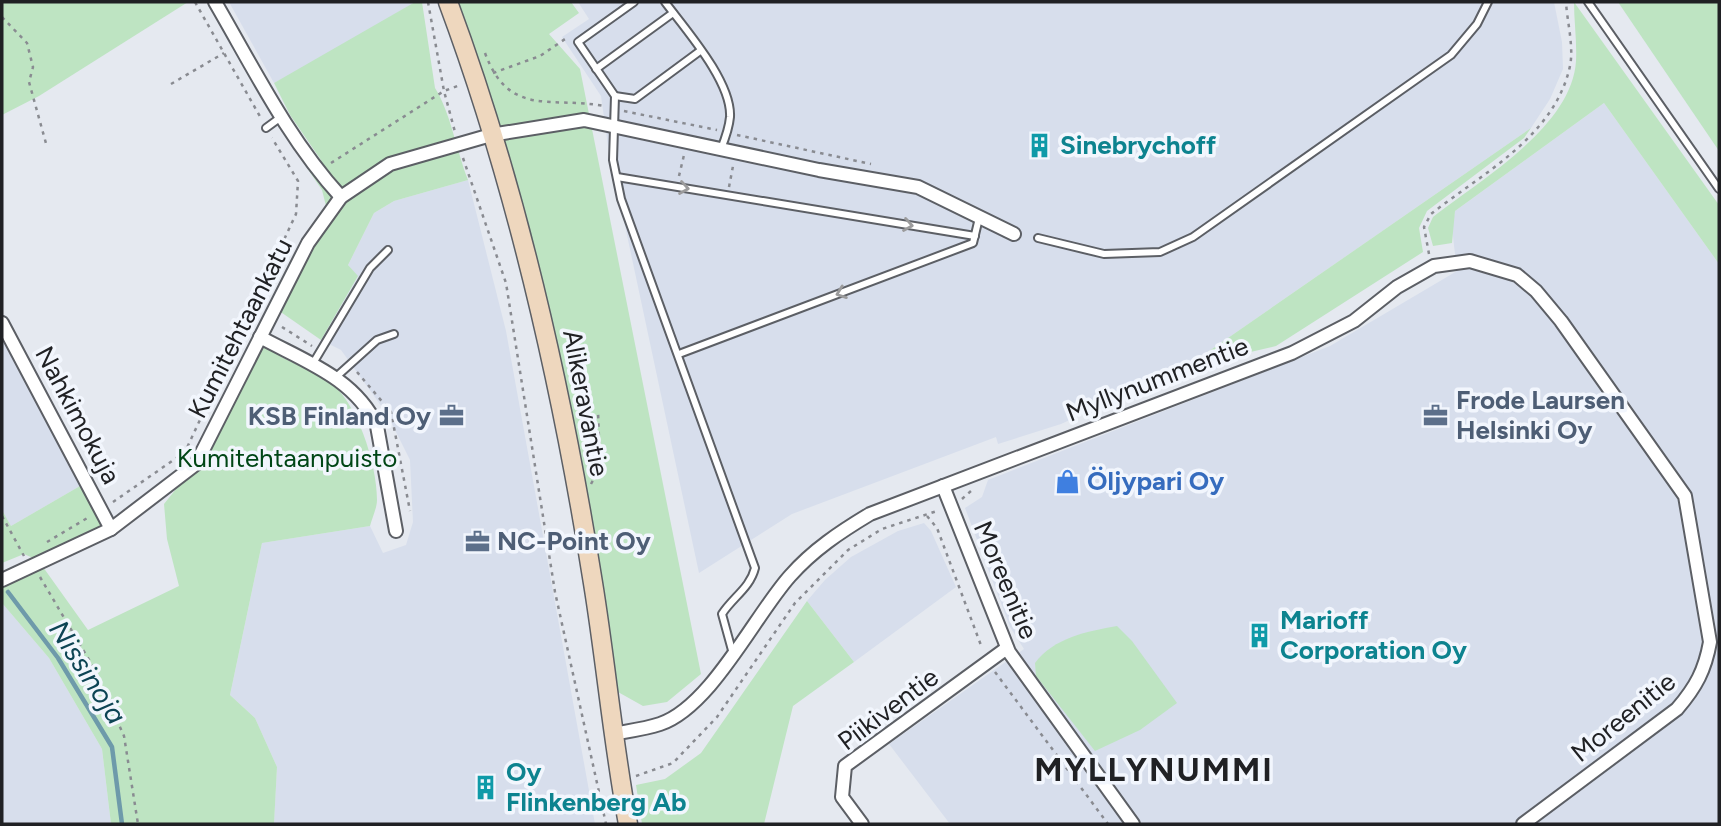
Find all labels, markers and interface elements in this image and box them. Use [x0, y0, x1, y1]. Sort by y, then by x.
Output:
place label: Sinebrychoff [1060, 129, 1217, 161]
building icon: Sinebrychoff [1026, 131, 1054, 159]
one-way arrow [678, 180, 690, 195]
one-way arrow [902, 217, 914, 232]
street label: Kumitehtaankatu [181, 233, 299, 423]
one-way arrow [836, 284, 848, 298]
street label: Alikeravantie [556, 327, 616, 479]
street label: Myllynummentie [1061, 330, 1253, 428]
street label: Nahkimokuja [28, 341, 128, 489]
place label: Frode Laursen Helsinki Oy [1456, 384, 1625, 446]
place label: KSB Finland Oy [248, 400, 431, 432]
office icon: Frode Laursen Helsinki Oy [1422, 401, 1450, 429]
office icon: KSB Finland Oy [437, 402, 465, 430]
park label: Kumitehtaanpuisto [177, 442, 397, 474]
place label: Öljypari Oy [1087, 465, 1224, 497]
shop icon: Öljypari Oy [1053, 467, 1081, 495]
street label: Moreenitie [967, 516, 1045, 644]
place label: NC-Point Oy [497, 525, 651, 557]
office icon: NC-Point Oy [463, 527, 491, 555]
place label: Marioff Corporation Oy [1280, 604, 1467, 666]
water label: Nissinoja [42, 614, 134, 730]
building icon: Marioff Corporation Oy [1246, 621, 1274, 649]
street label: Piikiventie [831, 661, 945, 757]
street label: Moreenitie [1564, 665, 1682, 769]
district label: MYLLYNUMMI [1034, 750, 1274, 789]
place label: Oy Flinkenberg Ab [506, 756, 687, 818]
building icon: Oy Flinkenberg Ab [472, 773, 500, 801]

